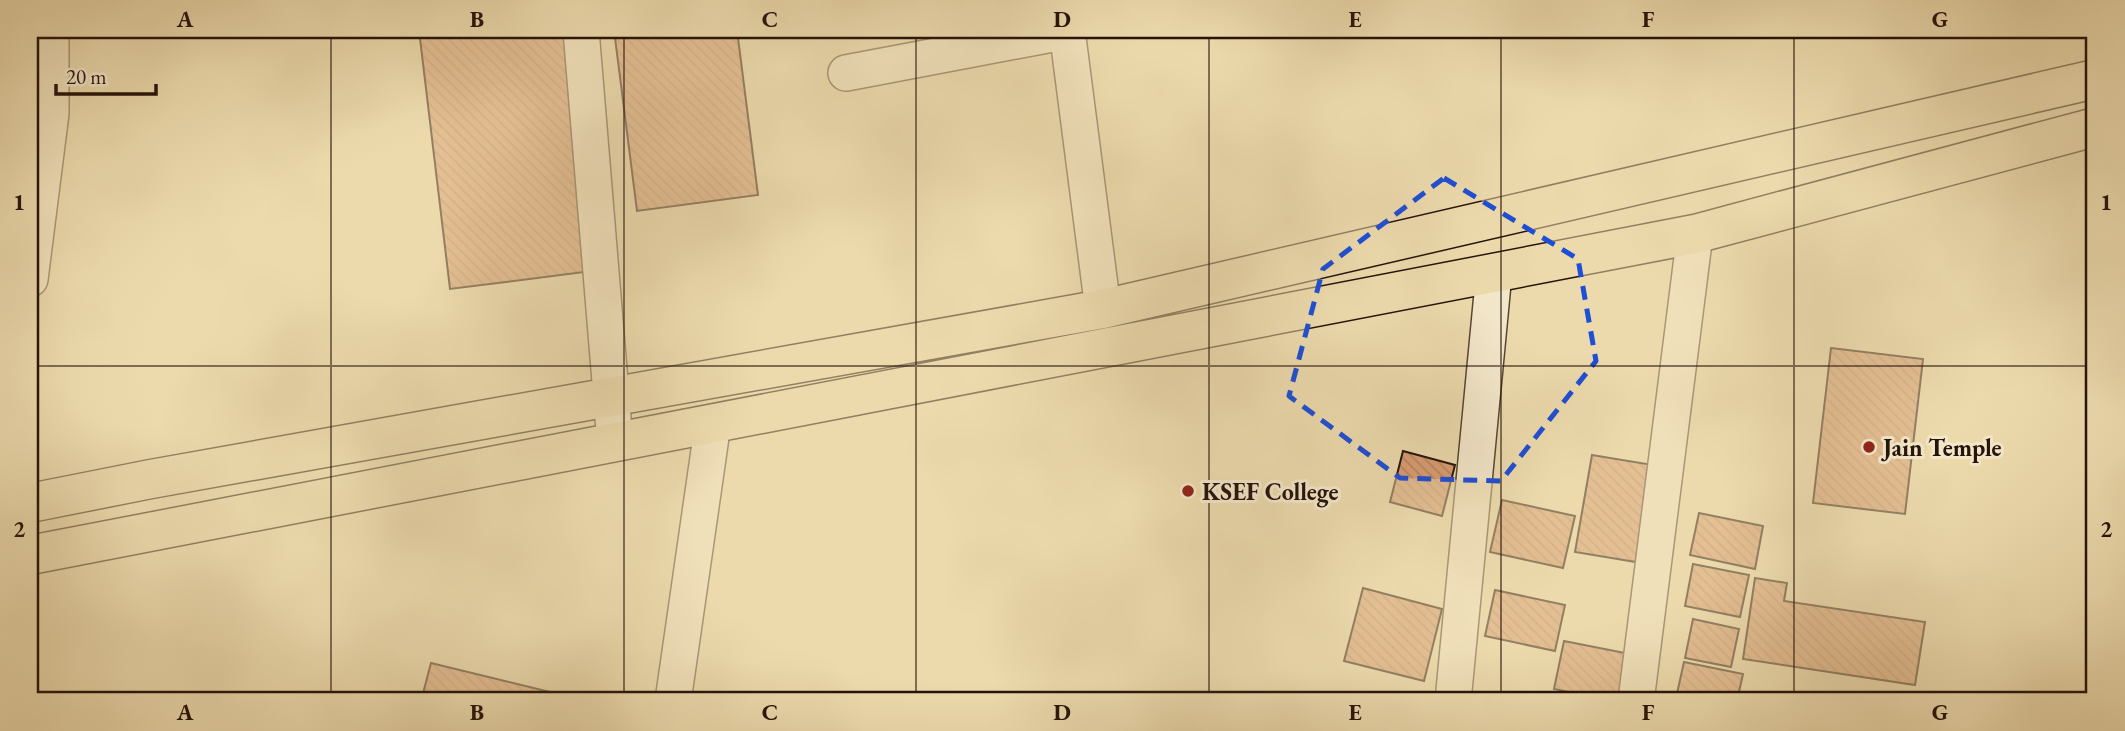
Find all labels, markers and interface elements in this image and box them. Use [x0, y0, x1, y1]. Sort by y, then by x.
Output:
text: A [176, 4, 194, 34]
text: B [470, 4, 484, 34]
text: C [762, 4, 778, 34]
text: D [1053, 4, 1071, 34]
text: E [1348, 4, 1362, 34]
text: F [1642, 4, 1655, 34]
text: G [1932, 4, 1948, 34]
scale bar [56, 52, 156, 96]
text: 20 m [66, 63, 107, 90]
text: 1 [13, 187, 25, 217]
text: 1 [2100, 187, 2112, 217]
place label: Jain Temple [1881, 432, 2001, 463]
marker: Jain Temple [1861, 439, 1877, 455]
place label: KSEF College [1202, 476, 1339, 508]
marker: KSEF College [1180, 483, 1196, 499]
text: 2 [13, 514, 25, 544]
text: 2 [2100, 514, 2112, 544]
text: A [176, 697, 194, 727]
text: B [470, 697, 484, 727]
text: C [762, 697, 778, 727]
text: D [1053, 697, 1071, 727]
text: E [1348, 697, 1362, 727]
text: F [1642, 697, 1655, 727]
text: G [1932, 697, 1948, 727]

